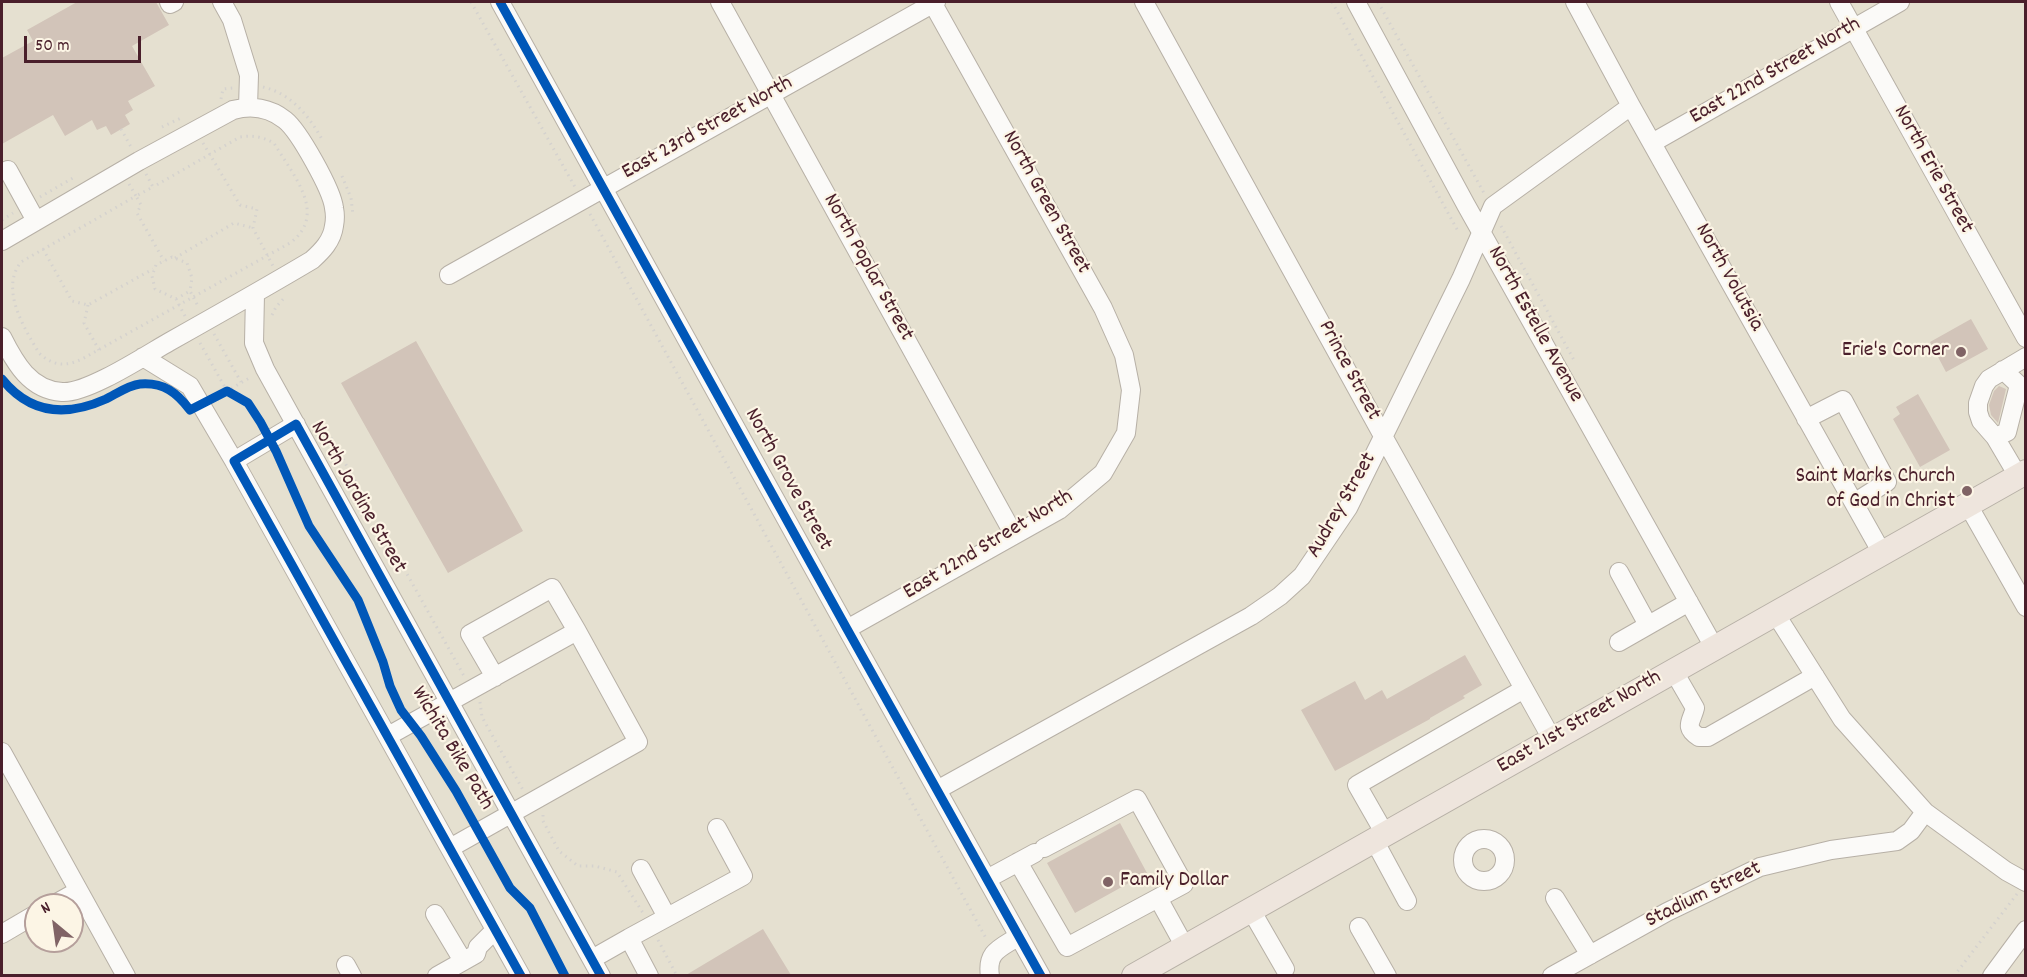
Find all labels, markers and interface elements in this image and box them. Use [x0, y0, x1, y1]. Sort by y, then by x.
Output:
street label: East 22nd Street North [1686, 12, 1866, 132]
scale bar [27, 24, 144, 62]
text: 50 m [35, 34, 70, 59]
street label: East 23rd Street North [618, 71, 798, 187]
street label: North Erie Street [1886, 101, 1978, 239]
street label: North Green Street [995, 127, 1095, 279]
street label: North Poplar Street [816, 190, 918, 346]
street label: North Volutsia [1688, 220, 1768, 336]
street label: North Estelle Avenue [1480, 242, 1588, 408]
street label: Prince Street [1311, 317, 1385, 425]
place label: Erie's Corner [1842, 339, 1949, 365]
marker: Erie's Corner [1954, 345, 1968, 359]
street label: North Grove Street [737, 404, 837, 556]
street label: North Jardine Street [303, 417, 411, 579]
street label: Audrey Street [1302, 449, 1384, 563]
place label: Saint Marks Church of God in Christ [1795, 465, 1955, 516]
marker: Saint Marks Church of God in Christ [1960, 484, 1974, 498]
street label: East 22nd Street North [899, 485, 1079, 607]
street label: East 21st Street North [1493, 665, 1667, 781]
street label: Wichita Bike Path [404, 682, 498, 816]
street label: Stadium Street [1642, 857, 1766, 935]
place label: Family Dollar [1120, 869, 1229, 895]
marker: Family Dollar [1101, 875, 1115, 889]
north arrow [24, 893, 84, 953]
text: N [37, 897, 55, 921]

